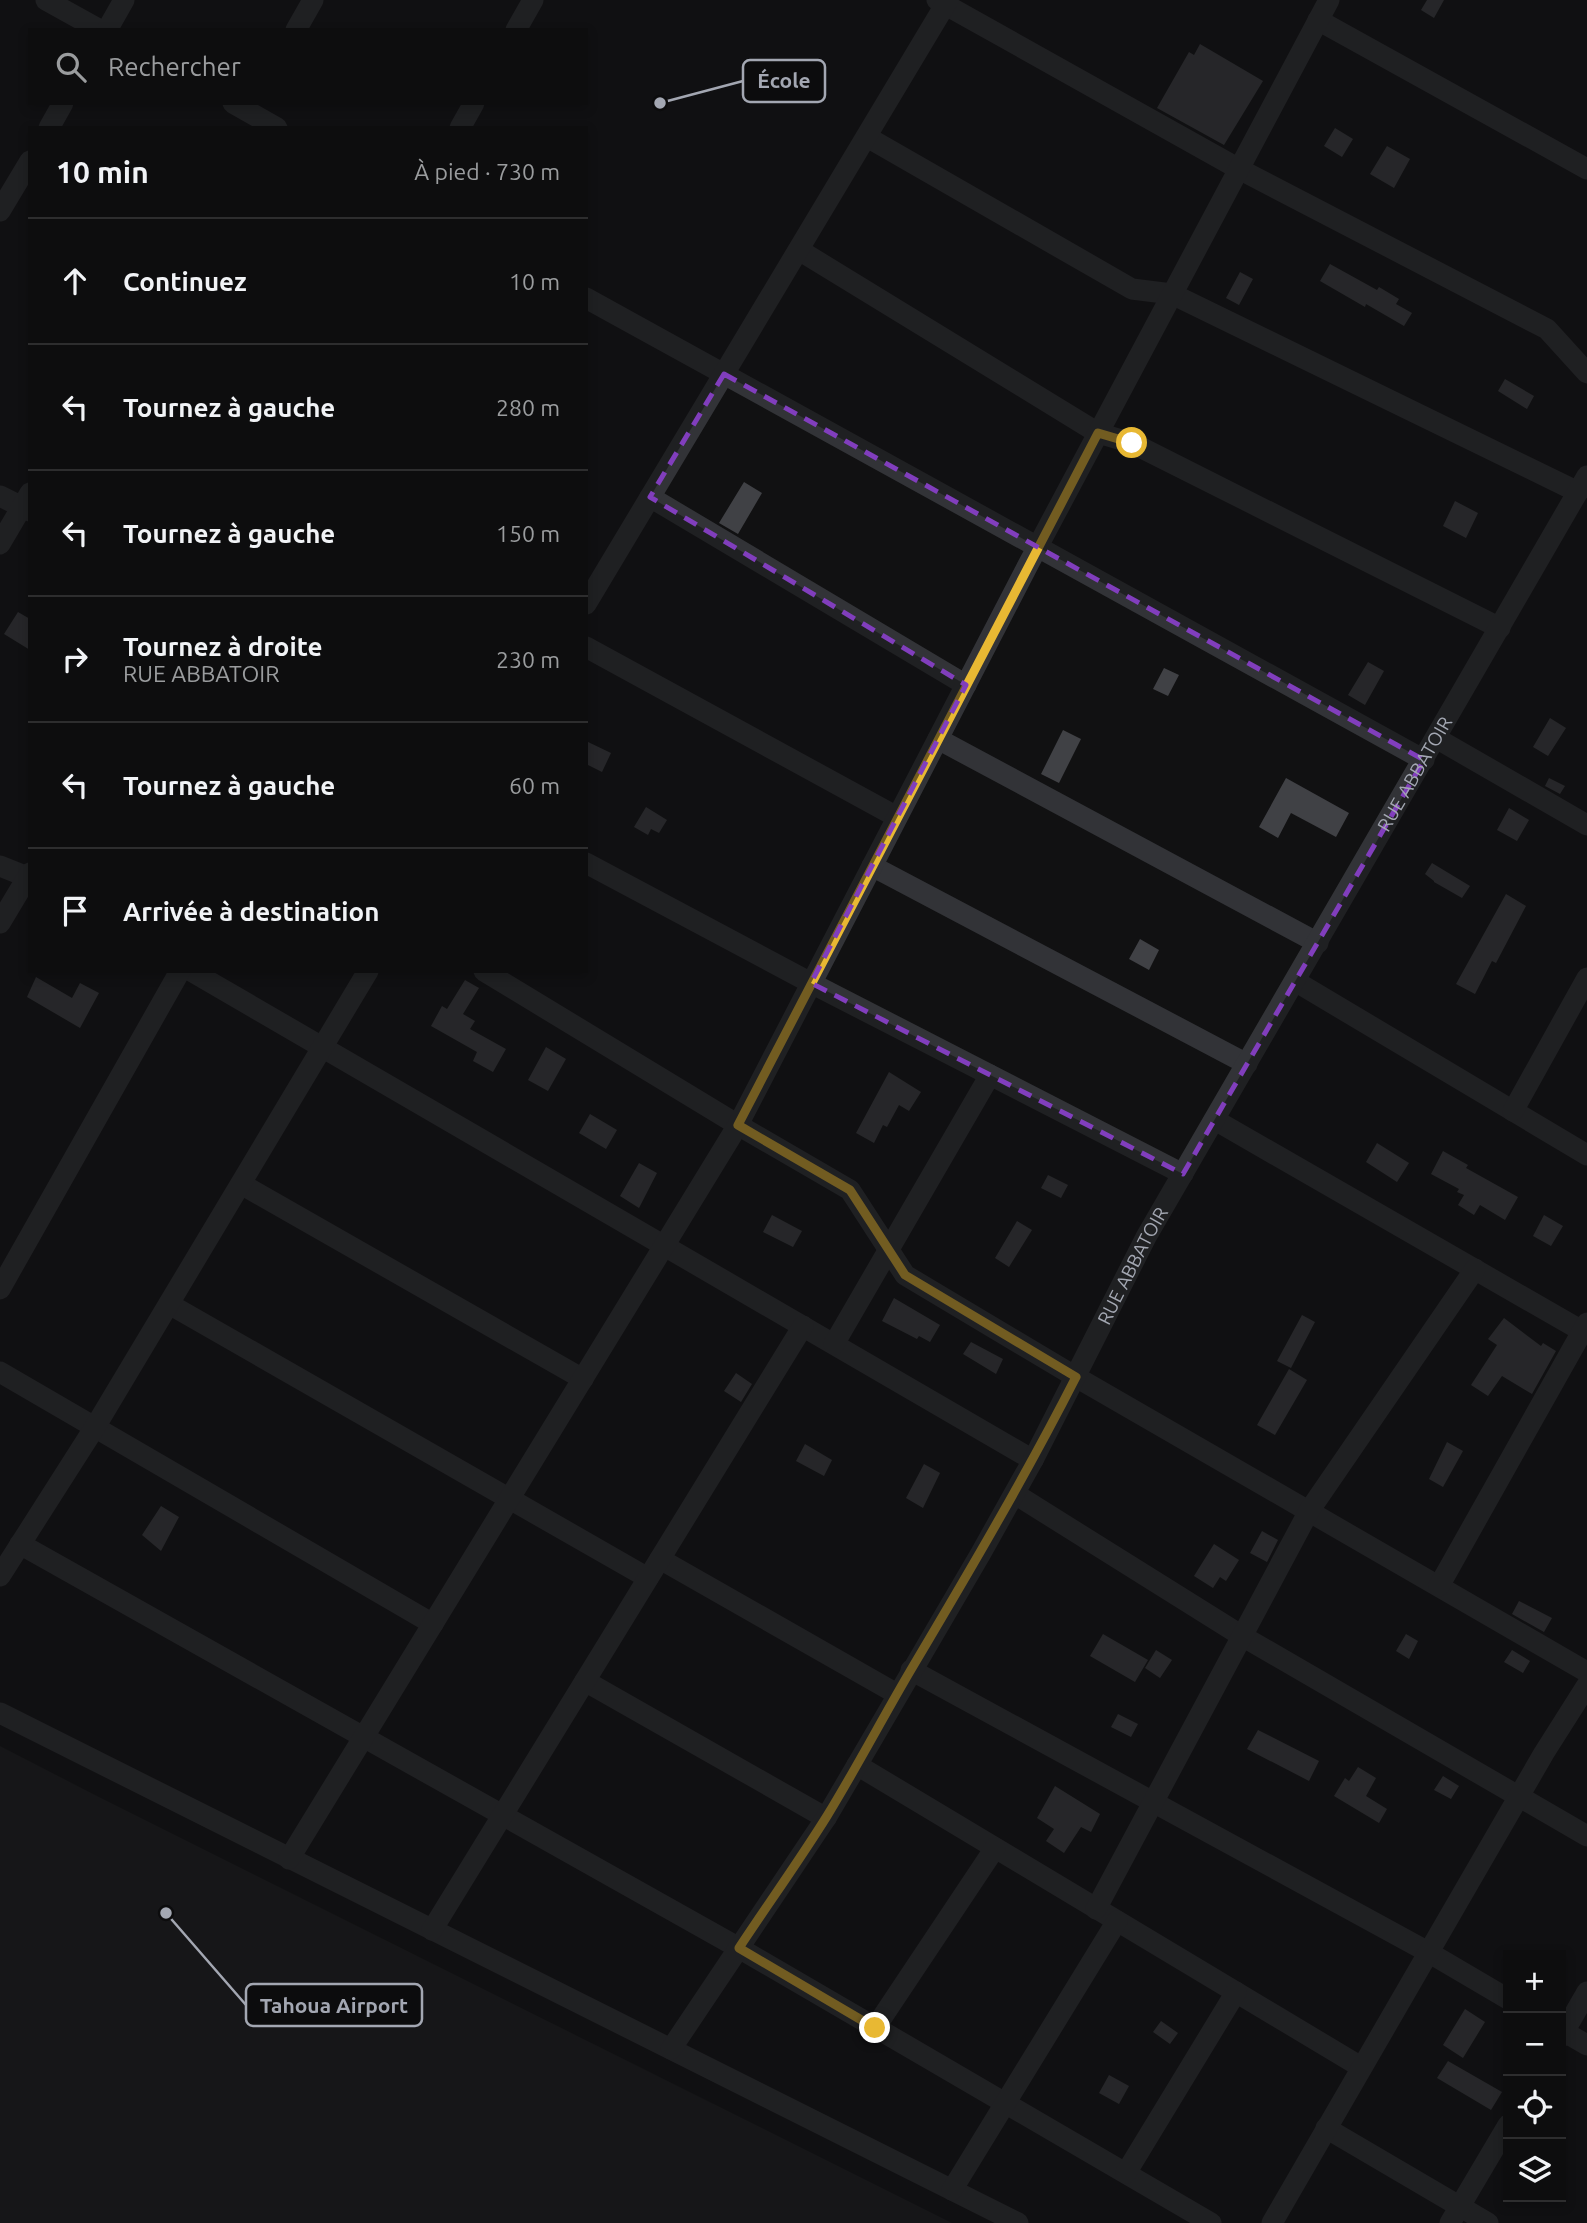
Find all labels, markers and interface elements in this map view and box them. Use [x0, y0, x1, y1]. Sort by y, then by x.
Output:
search box [28, 28, 588, 105]
icon: search [52, 48, 90, 86]
text: Rechercher [108, 52, 241, 81]
callout: École [743, 60, 825, 102]
text: École [757, 68, 811, 92]
text: 10 min [56, 155, 149, 189]
text: À pied · 730 m [414, 159, 560, 184]
icon: ahead [56, 262, 94, 300]
text: Continuez [123, 267, 247, 296]
text: 10 m [509, 269, 560, 294]
icon: left [56, 388, 94, 426]
text: Tournez à gauche [123, 393, 335, 422]
text: 280 m [496, 395, 560, 420]
route start [1116, 427, 1147, 458]
icon: left [56, 514, 94, 552]
text: Tournez à gauche [123, 519, 335, 548]
text: 150 m [496, 521, 560, 546]
text: Tournez à droite [123, 632, 322, 661]
icon: right [56, 640, 94, 678]
text: 230 m [496, 647, 560, 672]
text: RUE ABBATOIR [123, 661, 280, 686]
street label: RUE ABBATOIR [1372, 712, 1456, 835]
icon: left [56, 766, 94, 804]
text: Tournez à gauche [123, 771, 335, 800]
text: 60 m [509, 773, 560, 798]
icon: arrive [56, 892, 94, 930]
text: Arrivée à destination [123, 897, 379, 926]
street label: RUE ABBATOIR [1093, 1203, 1172, 1328]
map controls [1503, 1950, 1566, 2202]
button: + [1503, 1950, 1566, 2013]
callout: Tahoua Airport [246, 1984, 422, 2026]
text: Tahoua Airport [260, 1993, 408, 2017]
route end [859, 2012, 890, 2043]
button: − [1503, 2013, 1566, 2076]
button: locate [1503, 2076, 1566, 2139]
button: layers [1503, 2139, 1566, 2202]

